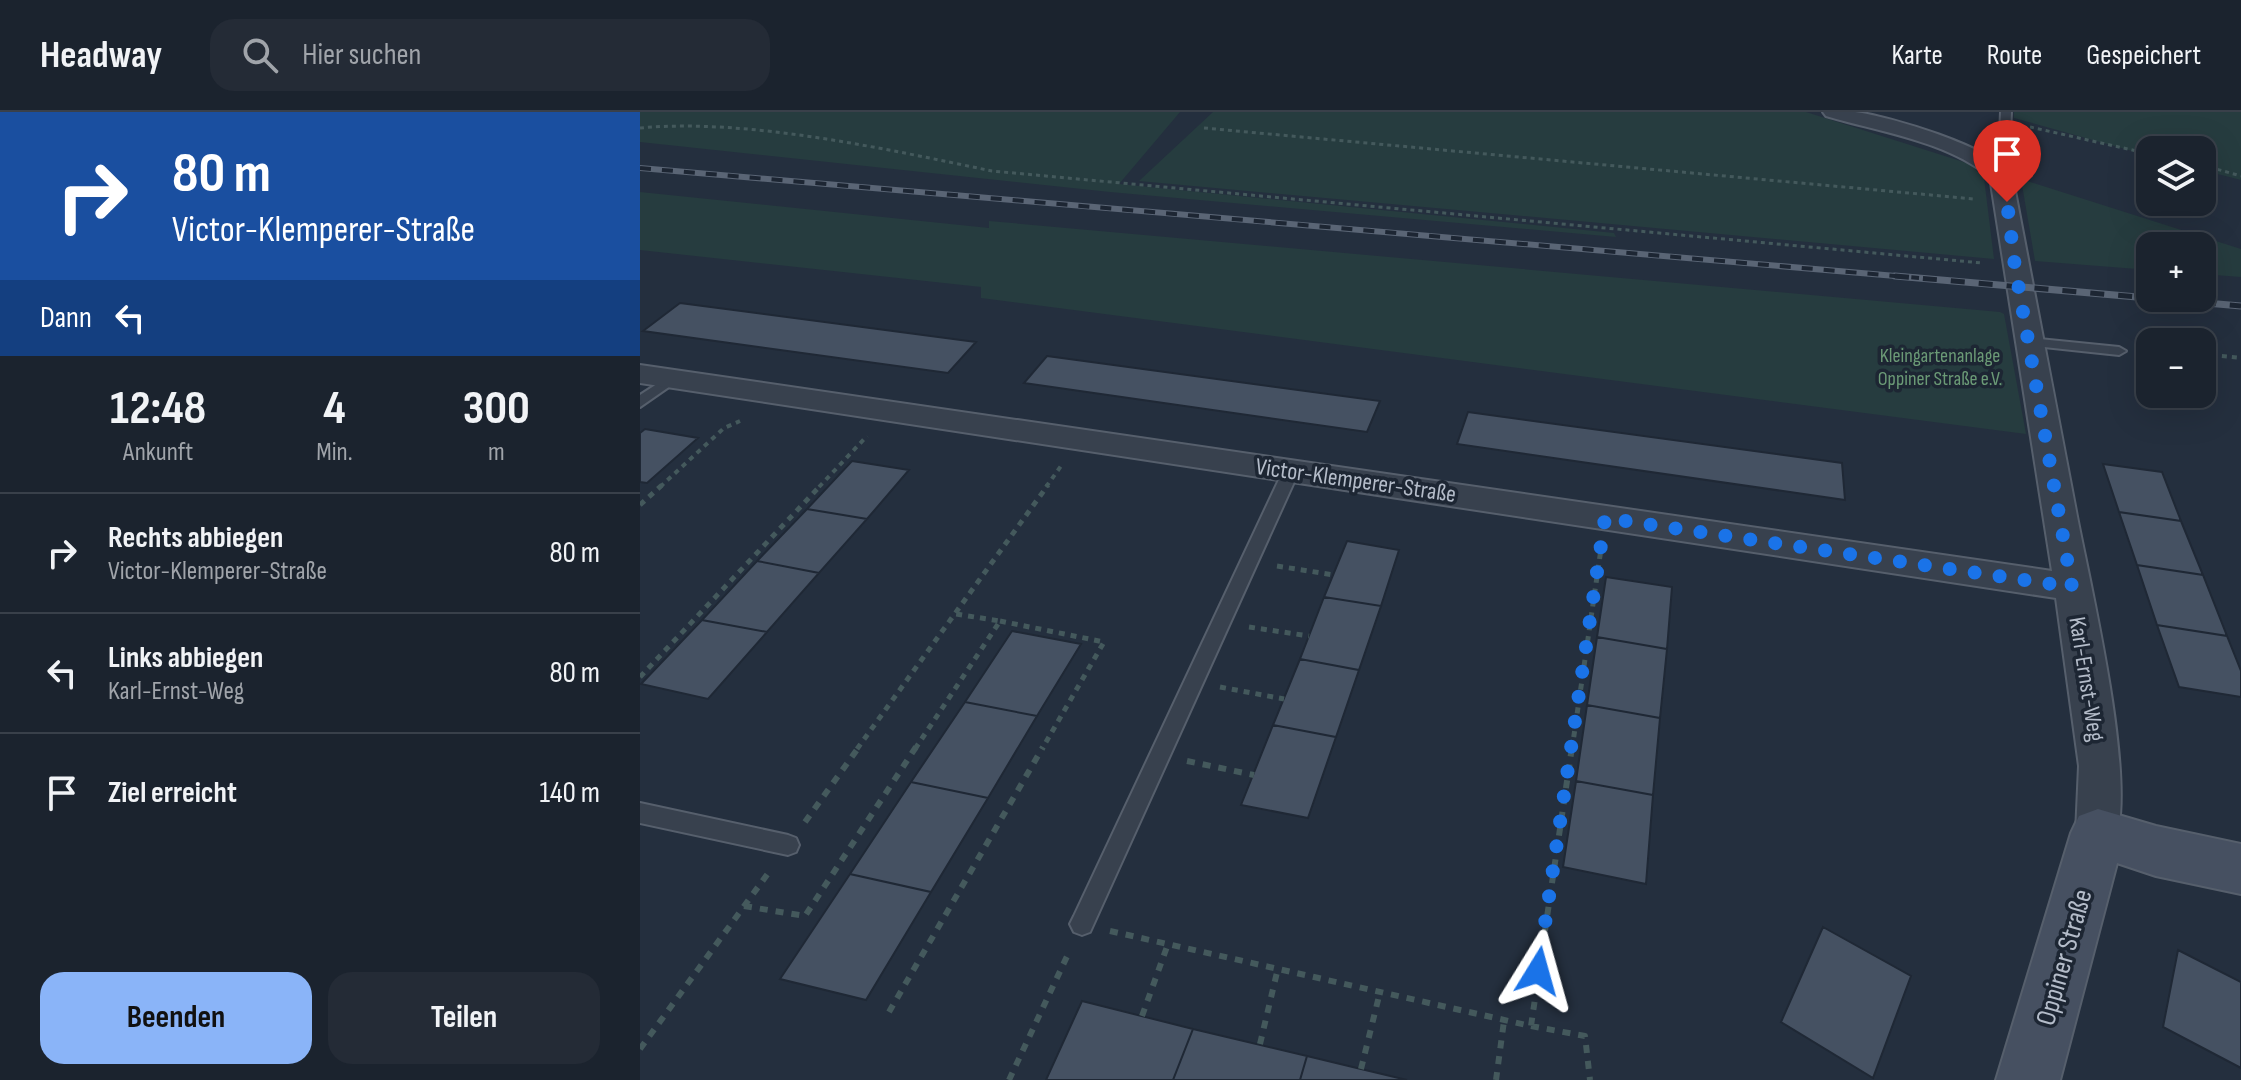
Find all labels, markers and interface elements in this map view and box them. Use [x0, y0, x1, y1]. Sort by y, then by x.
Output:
search box [210, 19, 770, 91]
text: Headway [40, 33, 162, 78]
icon: search [238, 33, 282, 77]
text: Hier suchen [302, 37, 421, 73]
text: Karte [1892, 39, 1943, 72]
text: Route [1987, 39, 2042, 72]
text: Gespeichert [2086, 39, 2201, 72]
pin [1973, 120, 2041, 202]
icon: arrive [1985, 132, 2029, 176]
map controls [2136, 136, 2216, 408]
button: layers [2136, 136, 2216, 216]
text: 80 m [172, 141, 271, 208]
icon: right [40, 144, 144, 248]
text: Victor-Klemperer-Straße [172, 209, 475, 252]
button: + [2136, 232, 2216, 312]
icon: left [108, 296, 152, 340]
text: Dann [40, 300, 92, 336]
button: − [2136, 328, 2216, 408]
park label: Kleingartenanlage Oppiner Straße e.V. [1878, 344, 2002, 391]
text: 12:48 [110, 380, 206, 437]
text: 4 [323, 380, 346, 437]
text: 300 [463, 380, 530, 437]
text: Ankunft [123, 437, 193, 468]
text: Min. [316, 437, 353, 468]
text: m [488, 437, 505, 468]
street label: Victor-Klemperer-Straße [1254, 452, 1458, 509]
text: Rechts abbiegen [108, 520, 283, 556]
icon: right [40, 531, 84, 575]
text: 80 m [549, 535, 600, 571]
text: Victor-Klemperer-Straße [108, 556, 327, 587]
street label: Karl-Ernst-Weg [2062, 615, 2111, 743]
text: Links abbiegen [108, 640, 263, 676]
icon: left [40, 651, 84, 695]
text: 80 m [549, 655, 600, 691]
text: Karl-Ernst-Weg [108, 676, 244, 707]
icon: arrive [40, 771, 84, 815]
text: Ziel erreicht [108, 775, 237, 811]
text: 140 m [540, 775, 600, 811]
street label: Oppiner Straße [2029, 886, 2100, 1029]
position arrow [1496, 929, 1580, 1013]
button: Beenden [40, 972, 312, 1064]
button: Teilen [328, 972, 600, 1064]

